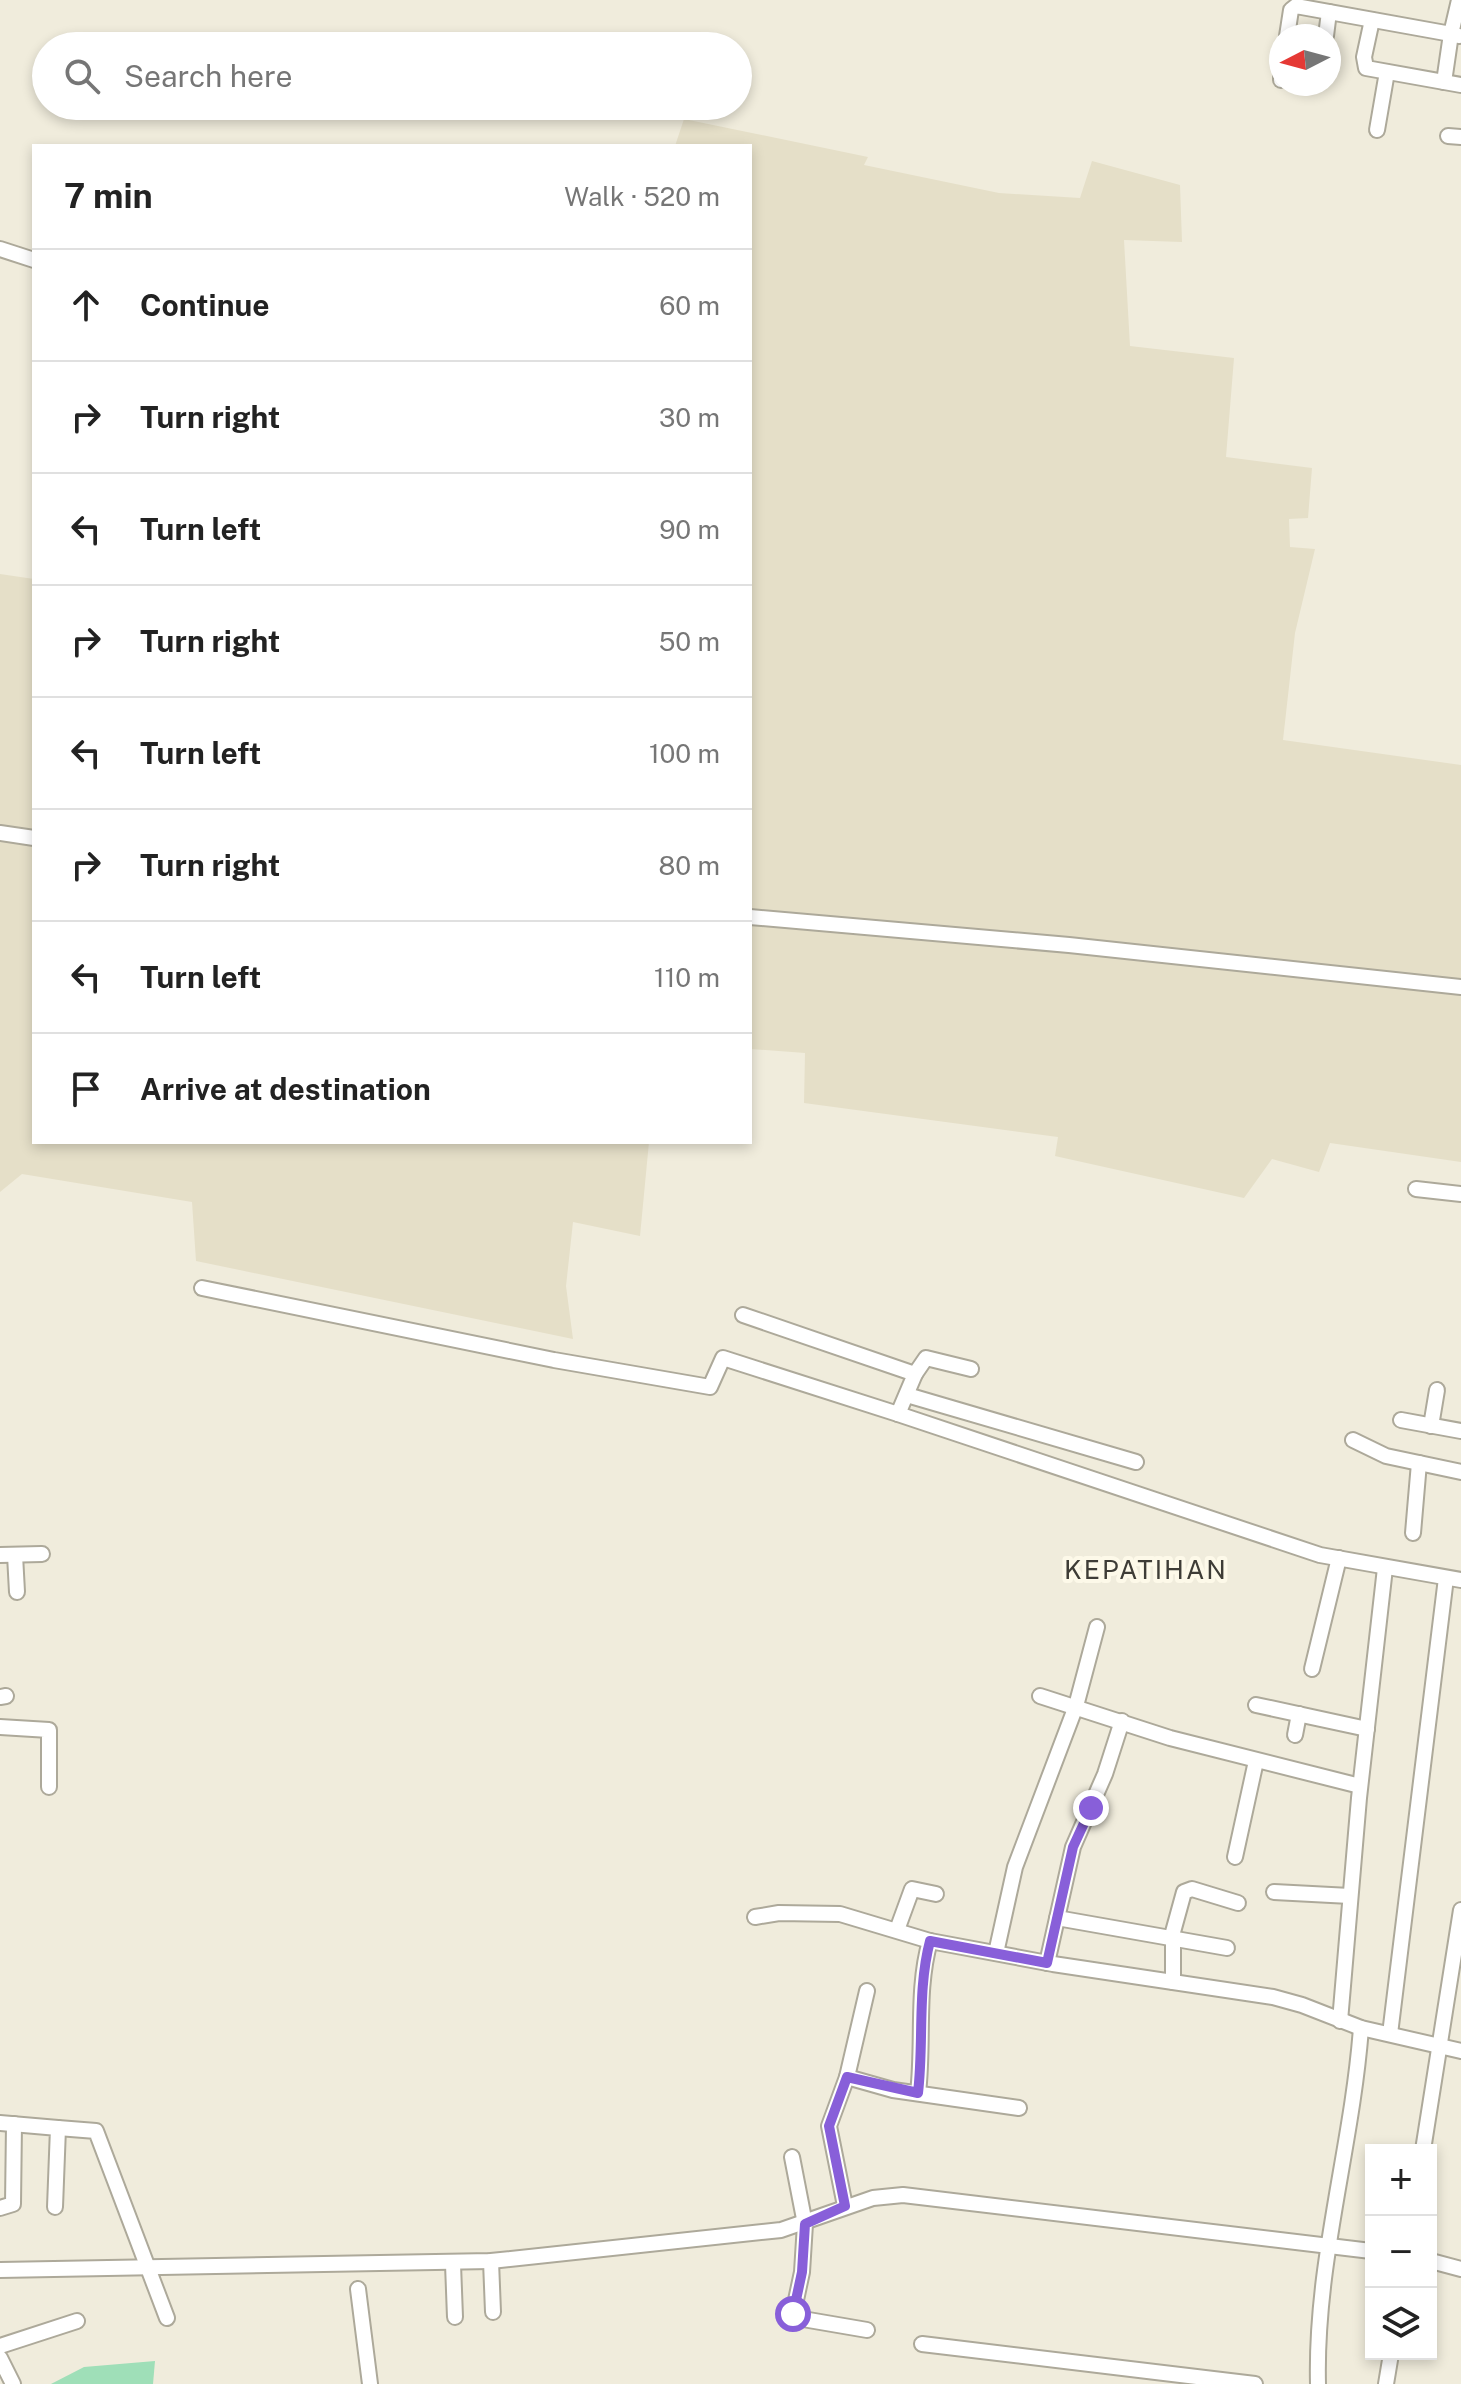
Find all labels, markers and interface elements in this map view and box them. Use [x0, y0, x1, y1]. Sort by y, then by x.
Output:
north arrow [1269, 24, 1341, 96]
search box [32, 32, 752, 120]
icon: search [60, 54, 104, 98]
text: Search here [124, 58, 292, 94]
text: 7 min [64, 176, 153, 216]
text: Walk · 520 m [564, 181, 720, 212]
icon: ahead [64, 283, 108, 327]
text: Continue [140, 287, 270, 323]
text: 60 m [659, 290, 720, 321]
icon: right [64, 395, 108, 439]
text: Turn right [140, 399, 280, 435]
text: 30 m [659, 402, 720, 433]
icon: left [64, 507, 108, 551]
text: Turn left [140, 511, 261, 547]
text: 90 m [659, 514, 720, 545]
icon: right [64, 619, 108, 663]
text: Turn right [140, 623, 280, 659]
text: 50 m [659, 626, 720, 657]
icon: left [64, 731, 108, 775]
text: Turn left [140, 735, 261, 771]
text: 100 m [649, 738, 720, 769]
icon: right [64, 843, 108, 887]
text: Turn right [140, 847, 280, 883]
text: 80 m [659, 850, 720, 881]
icon: left [64, 955, 108, 999]
text: Turn left [140, 959, 261, 995]
text: 110 m [654, 962, 720, 993]
icon: arrive [64, 1067, 108, 1111]
text: Arrive at destination [140, 1071, 431, 1107]
district label: KEPATIHAN [1064, 1554, 1228, 1585]
route end [1073, 1790, 1109, 1826]
map controls [1365, 2144, 1437, 2360]
button: + [1365, 2144, 1437, 2216]
button: − [1365, 2216, 1437, 2288]
button: layers [1365, 2288, 1437, 2360]
route start [775, 2296, 811, 2332]

